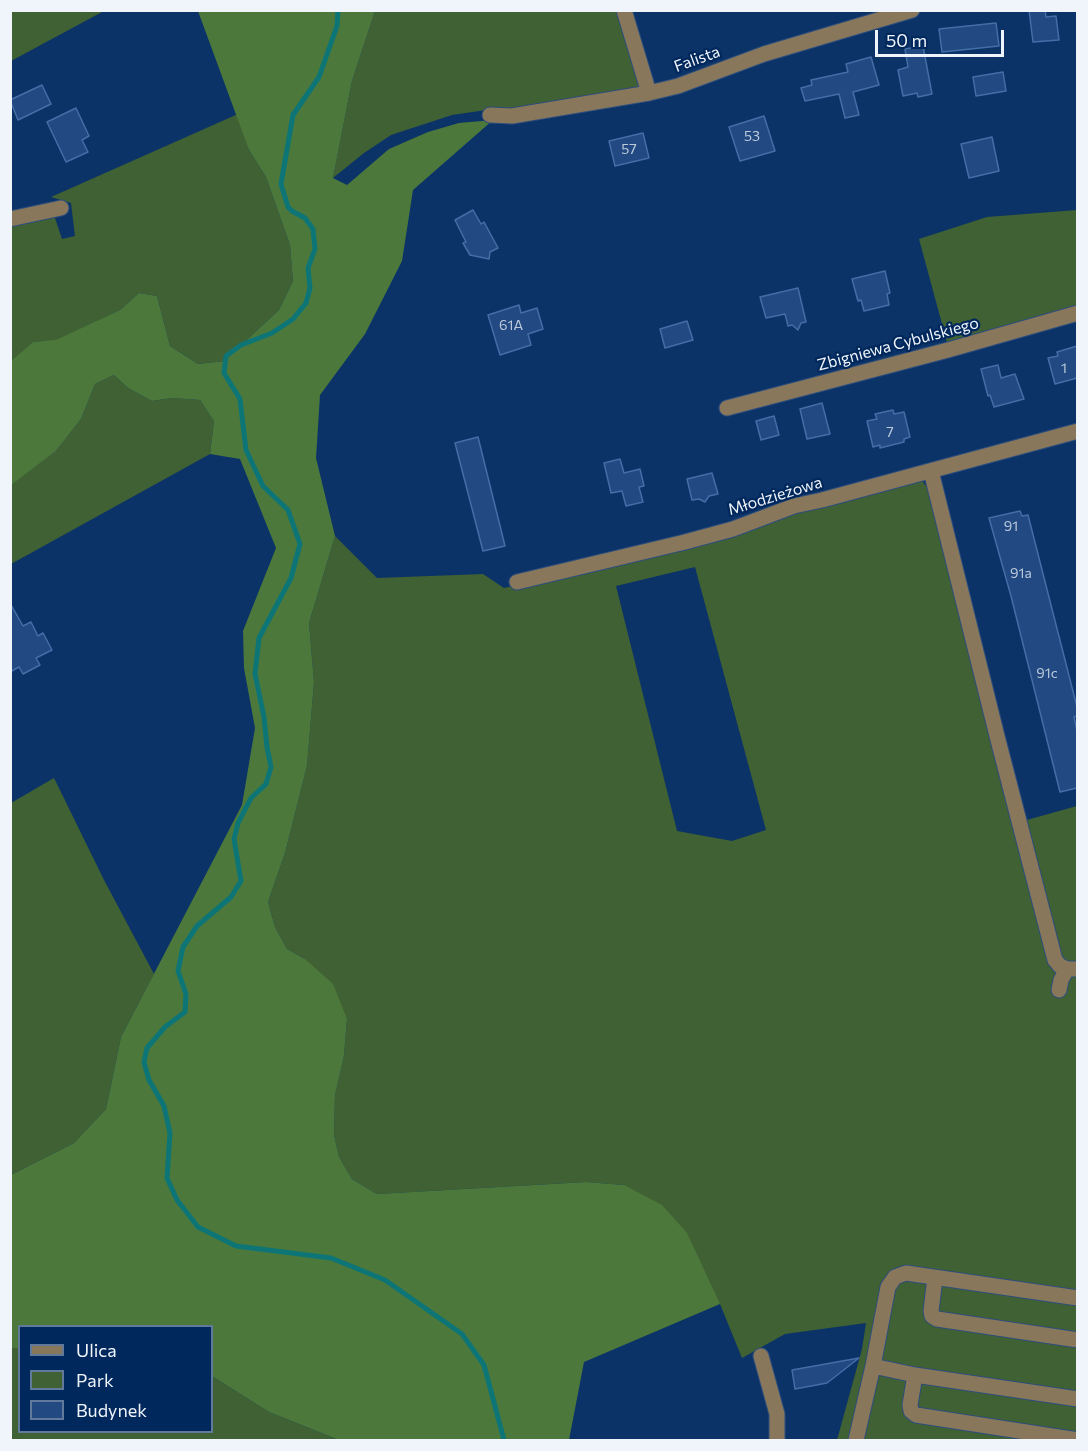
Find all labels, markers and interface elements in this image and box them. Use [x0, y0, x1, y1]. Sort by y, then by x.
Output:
scale bar [878, 18, 1007, 56]
text: 50 m [886, 29, 927, 51]
street label: Falista [671, 42, 723, 76]
house number: 53 [744, 128, 760, 144]
house number: 57 [621, 141, 637, 157]
street label: Zbigniewa Cybulskiego [815, 313, 981, 375]
house number: 61A [499, 317, 523, 333]
house number: 1 [1061, 360, 1067, 376]
house number: 7 [886, 424, 894, 440]
street label: Młodzieżowa [726, 473, 824, 519]
house number: 91 [1004, 518, 1018, 534]
house number: 91a [1010, 565, 1032, 581]
house number: 91c [1036, 665, 1058, 681]
legend [18, 1325, 213, 1433]
text: Ulica [76, 1339, 117, 1361]
text: Park [76, 1369, 114, 1391]
text: Budynek [76, 1399, 147, 1421]

